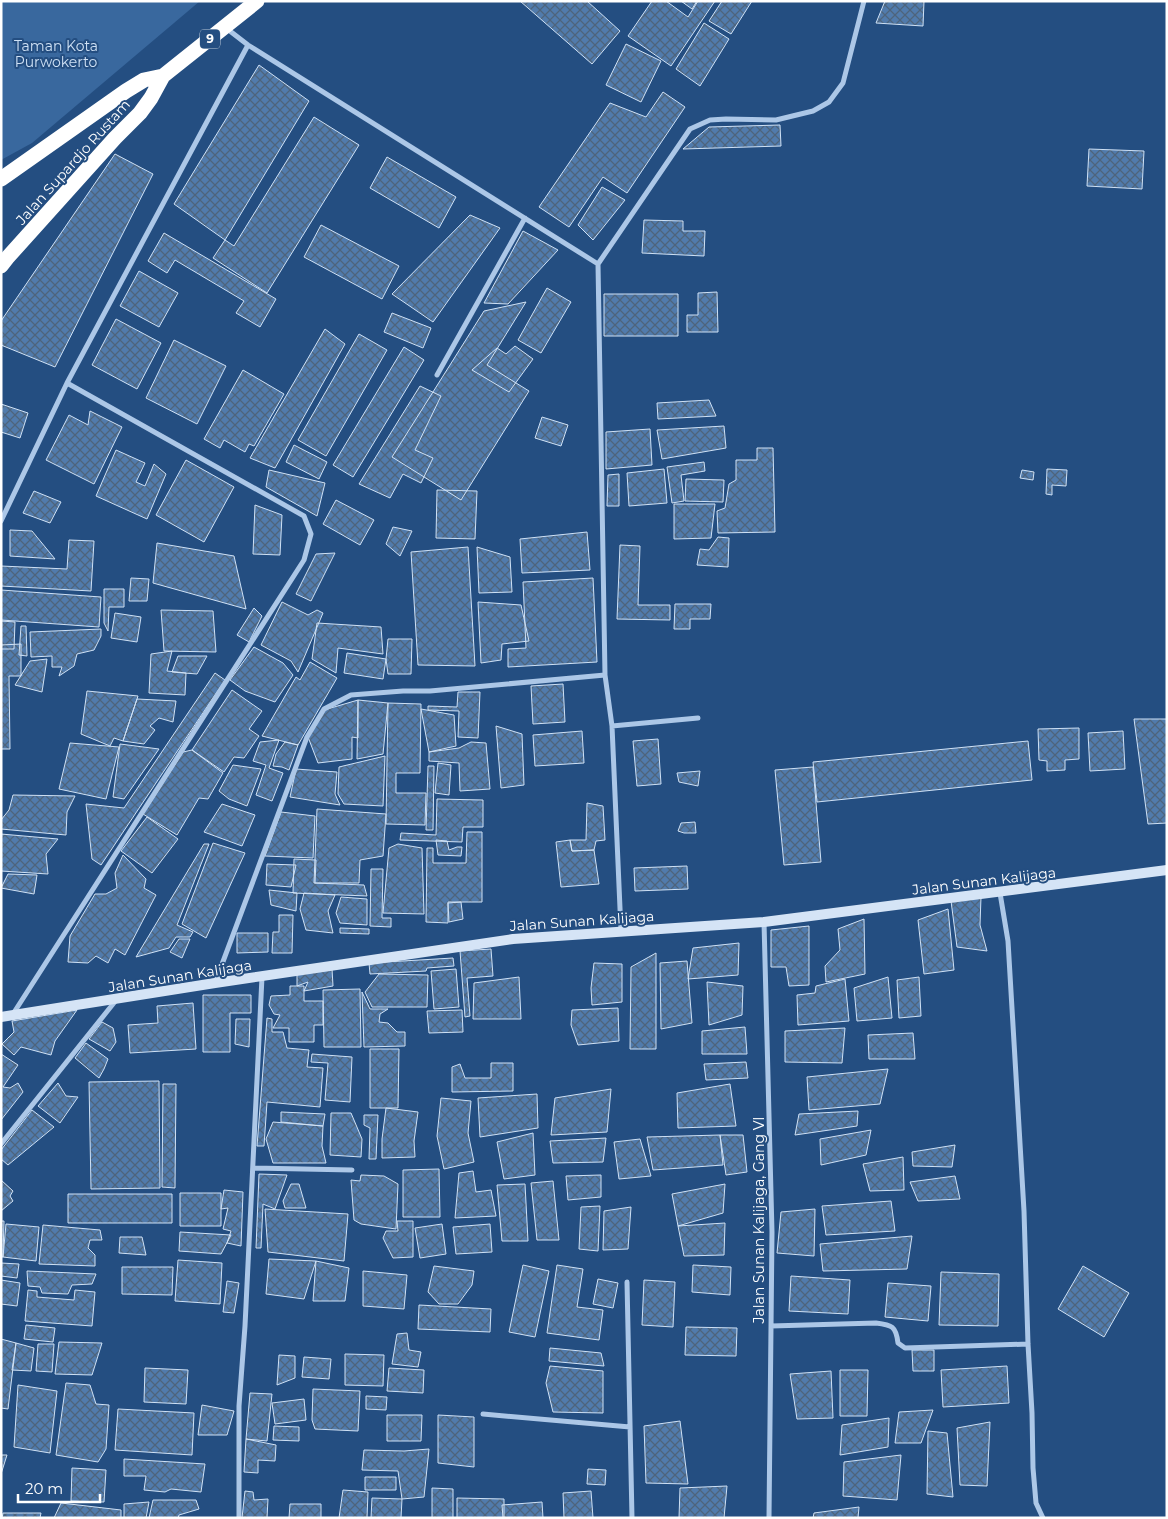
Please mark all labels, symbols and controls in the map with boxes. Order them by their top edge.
road number: 9 [200,30,220,48]
park label: Taman Kota Purwokerto [14,37,98,71]
street label: Jalan Supardjo Rustam [11,96,134,229]
street label: Jalan Sunan Kalijaga [910,863,1057,899]
street label: Jalan Sunan Kalijaga [508,907,655,935]
street label: Jalan Sunan Kalijaga [106,956,253,996]
street label: Jalan Sunan Kalijaga, Gang VI [750,1116,768,1325]
scale bar [18,1472,100,1504]
text: 20 m [25,1479,63,1498]

